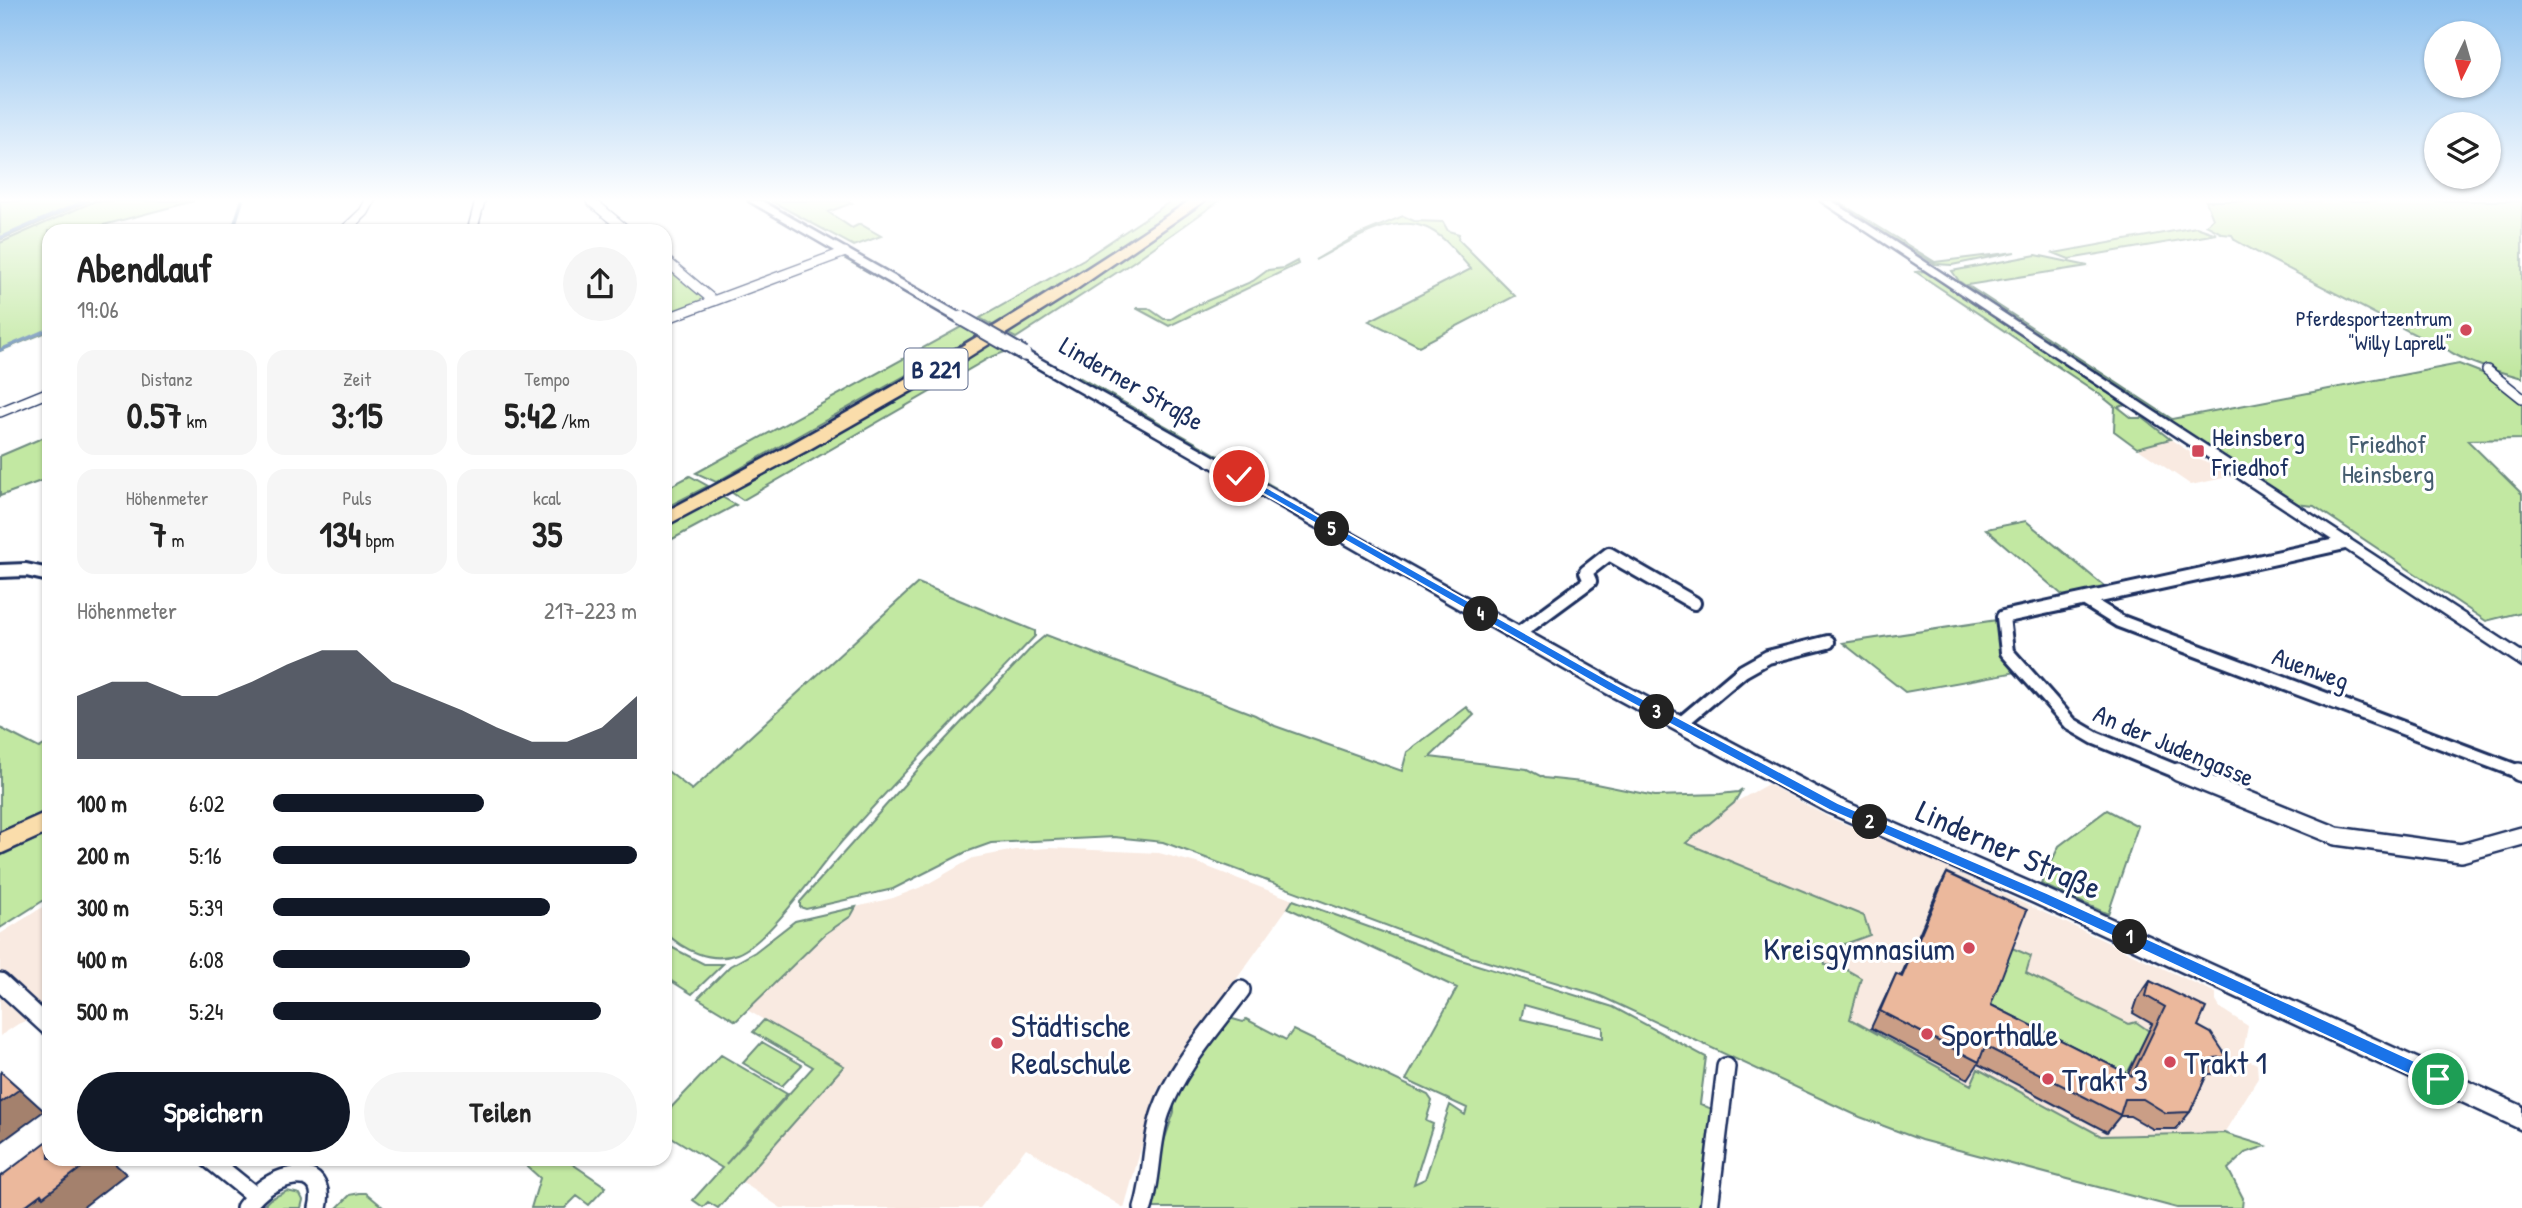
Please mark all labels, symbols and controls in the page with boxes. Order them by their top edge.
north arrow [2424,21,2501,98]
map controls [2424,21,2501,189]
button: layers [2424,112,2501,189]
text: Abendlauf [77,242,212,294]
button: share [563,247,637,321]
text: 19:06 [77,294,119,325]
place label: Pferdesportzentrum "Willy Laprell" [2296,304,2452,357]
marker: Pferdesportzentrum "Willy Laprell" [2458,322,2474,338]
street label: Linderner Straße [1054,328,1210,438]
road number: B 221 [904,348,968,390]
text: Distanz [141,366,193,392]
text: Zeit [343,366,371,392]
text: Tempo [524,366,570,392]
text: 0.57 [127,392,182,439]
text: 3:15 [331,392,383,439]
text: 5:42 [504,392,557,439]
text: km [182,408,207,434]
text: /km [557,408,590,434]
place label: Heinsberg Friedhof [2211,419,2305,484]
park label: Friedhof Heinsberg [2342,426,2434,491]
marker: Heinsberg Friedhof [2190,443,2206,459]
pin [1209,446,1269,506]
icon: check [1220,457,1258,495]
text: Höhenmeter [126,485,208,511]
text: Puls [342,485,372,511]
text: kcal [533,485,561,511]
text: 7 [150,511,167,558]
text: 134 [320,511,361,558]
text: 35 [532,511,562,558]
pin: 5 [1314,512,1350,546]
text: 5 [1327,515,1336,541]
text: m [167,527,184,553]
text: bpm [361,527,394,553]
text: Höhenmeter [77,595,177,626]
text: 217–223 m [544,595,637,626]
pin: 4 [1464,596,1498,632]
text: 4 [1477,600,1484,626]
street label: Auenweg [2268,638,2354,698]
pin: 3 [1640,694,1674,730]
street label: An der Judengasse [2088,695,2260,795]
text: 3 [1652,698,1661,724]
text: 100 m [77,788,127,819]
text: 6:02 [189,788,225,819]
street label: Linderner Straße [1910,789,2109,909]
pin: 2 [1853,804,1888,840]
text: 2 [1865,808,1874,834]
text: 200 m [77,840,129,871]
text: 5:16 [189,840,222,871]
text: 300 m [77,892,129,923]
text: 5:39 [189,892,223,923]
pin: 1 [2112,920,2148,954]
text: 1 [2126,923,2133,949]
place label: Kreisgymnasium [1763,927,1955,970]
marker: Kreisgymnasium [1961,940,1977,956]
text: 400 m [77,944,127,975]
text: 6:08 [189,944,224,975]
text: 500 m [77,996,128,1027]
text: 5:24 [189,996,223,1027]
place label: Städtische Realschule [1011,1004,1132,1084]
place label: Sporthalle [1941,1013,2058,1056]
marker: Sporthalle [1919,1026,1935,1042]
marker: Städtische Realschule [989,1035,1005,1051]
place label: Trakt 1 [2184,1041,2267,1084]
pin [2408,1049,2468,1109]
marker: Trakt 1 [2162,1054,2178,1070]
place label: Trakt 3 [2062,1058,2148,1101]
icon: arrive [2419,1060,2457,1098]
marker: Trakt 3 [2040,1071,2056,1087]
button: Speichern [77,1072,350,1152]
button: Teilen [364,1072,637,1152]

